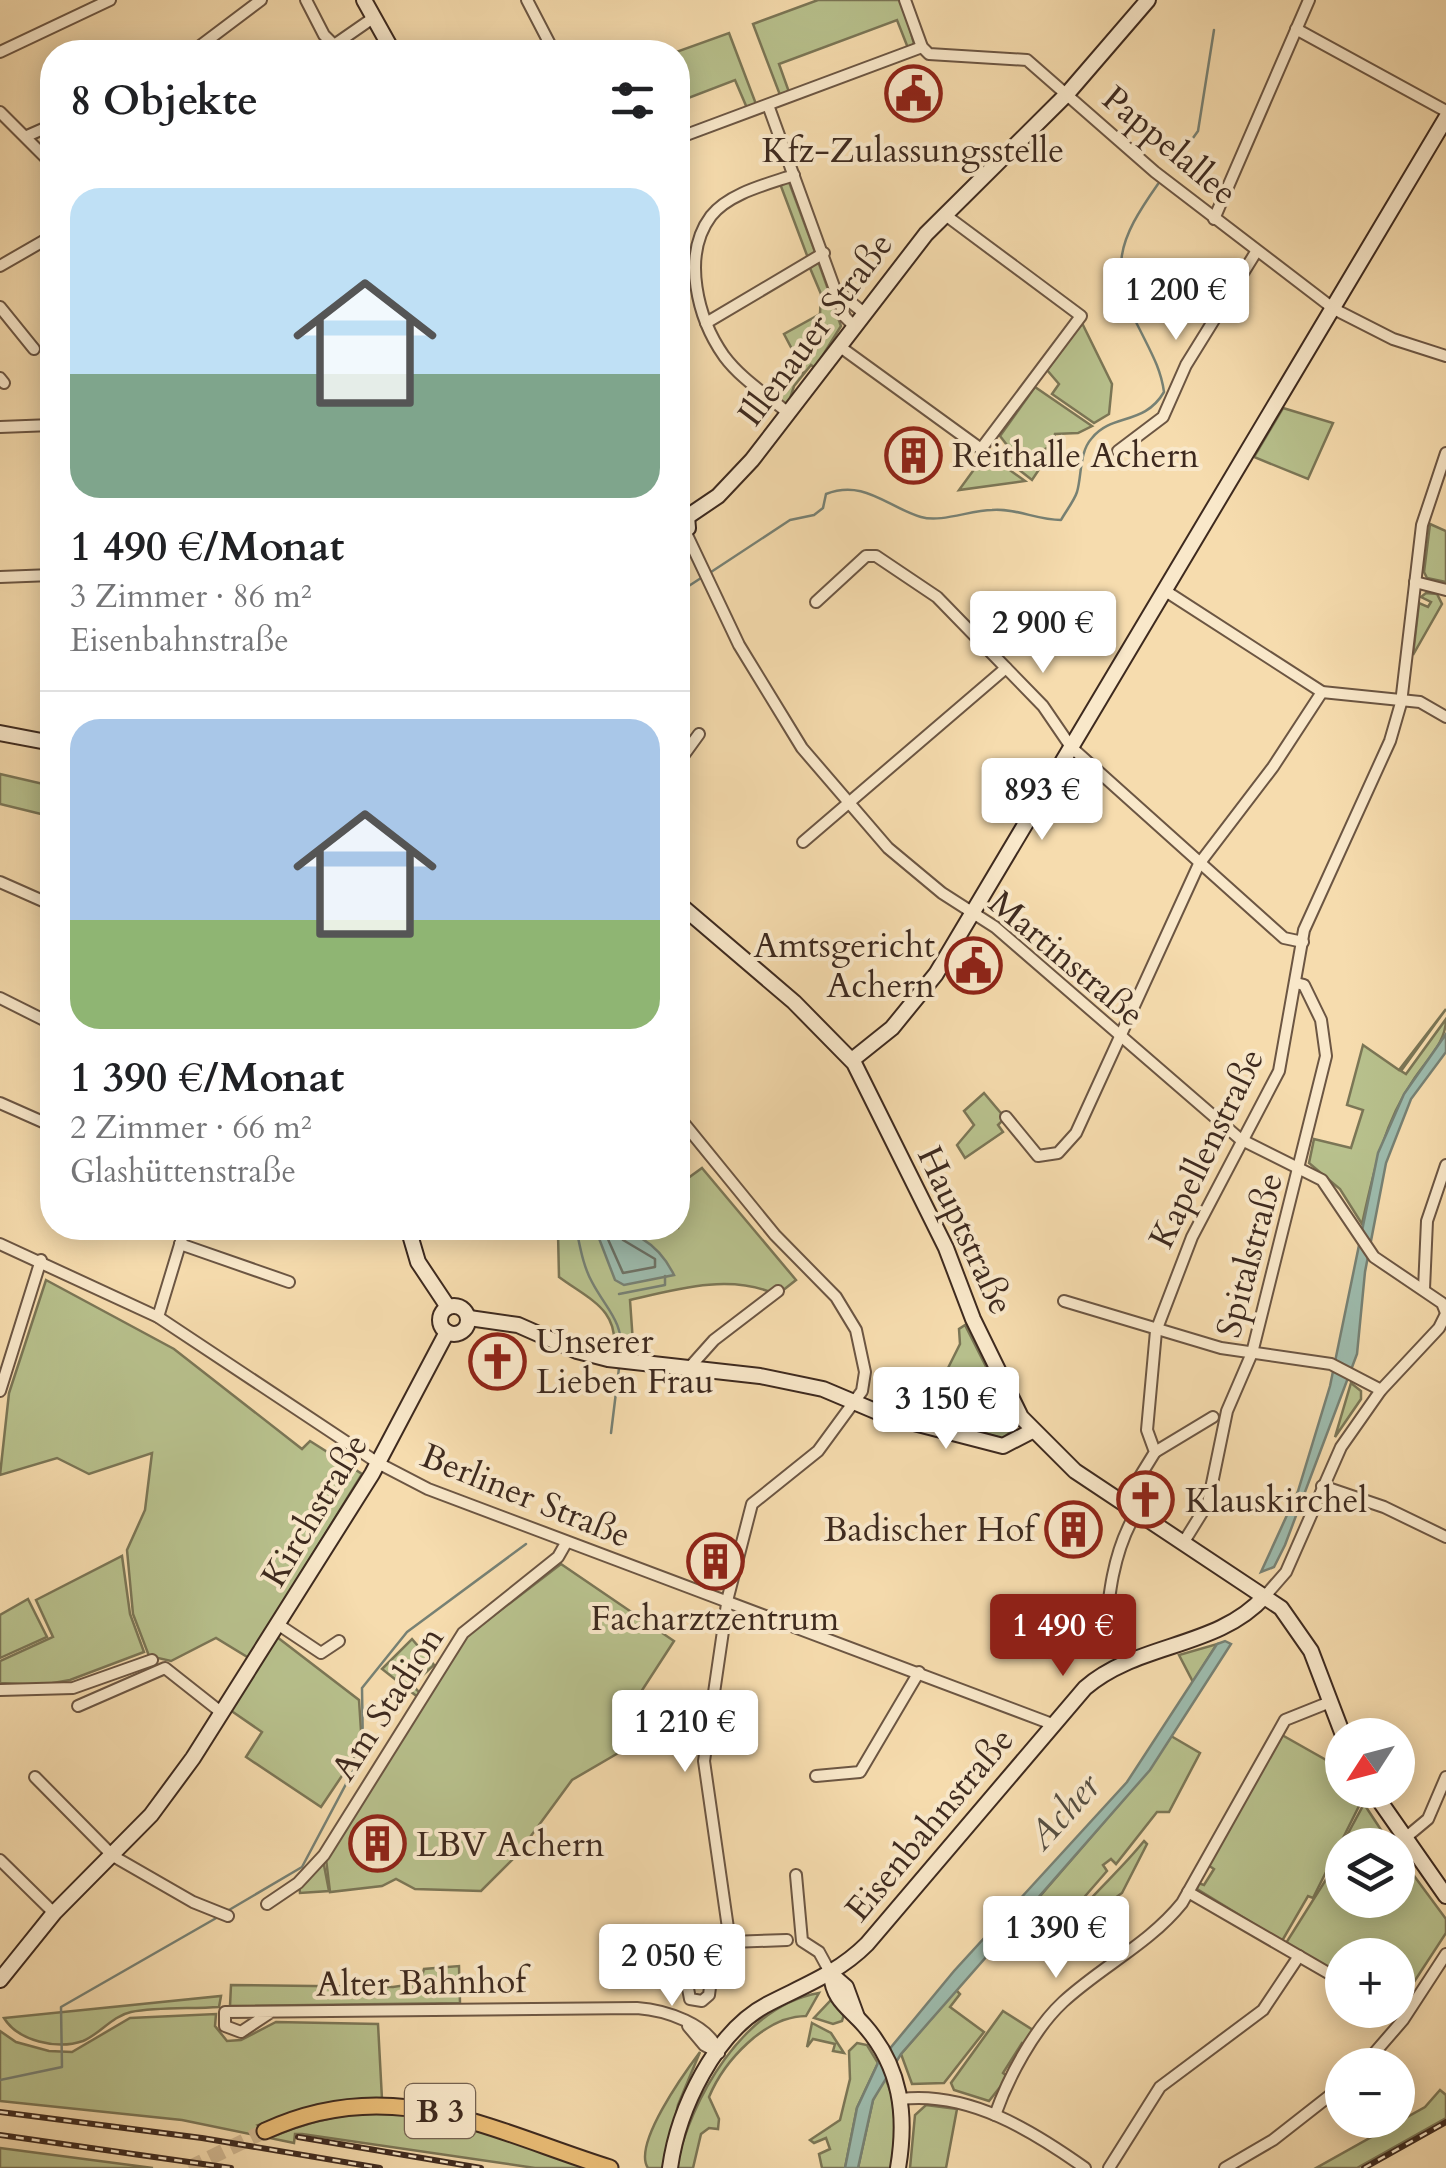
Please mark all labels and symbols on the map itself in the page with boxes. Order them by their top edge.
public building icon: Kfz-Zulassungsstelle [883,64,943,124]
street label: Pappelallee [1092,75,1247,216]
place label: Kfz-Zulassungsstelle [762,127,1064,175]
street label: Illenauer Straße [727,223,905,436]
pin: 1 200 € [1084,258,1268,343]
building icon: Reithalle Achern [883,425,943,485]
place label: Reithalle Achern [952,432,1199,480]
pin: 2 900 € [951,591,1135,676]
pin: 893 € [972,758,1112,843]
street label: Martinstraße [979,880,1154,1038]
place label: Amtsgericht Achern [753,922,935,1010]
public building icon: Amtsgericht Achern [944,935,1004,995]
street label: Kapellenstraße [1138,1041,1276,1256]
street label: Hauptstraße [905,1138,1025,1322]
street label: Spitalstraße [1205,1168,1295,1343]
place label: Unserer Lieben Frau [536,1318,714,1406]
church icon: Unserer Lieben Frau [467,1331,527,1391]
pin: 3 150 € [854,1367,1038,1452]
street label: Kirchstraße [250,1425,380,1596]
street label: Berliner Straße [414,1432,638,1560]
church icon: Klauskirchel [1116,1470,1176,1530]
place label: Klauskirchel [1185,1477,1367,1525]
building icon: Badischer Hof [1044,1499,1104,1559]
place label: Badischer Hof [824,1506,1040,1554]
building icon: Facharztzentrum [685,1532,745,1592]
pin: 1 490 € [971,1594,1155,1679]
place label: Facharztzentrum [591,1595,840,1643]
street label: Am Stadion [320,1617,456,1790]
pin: 1 210 € [593,1690,777,1775]
street label: Eisenbahnstraße [834,1718,1025,1932]
north arrow [1325,1718,1415,1808]
water label: Acher [1015,1761,1113,1862]
building icon: LBV Achern [347,1814,407,1874]
place label: LBV Achern [416,1821,605,1869]
pin: 1 390 € [964,1896,1148,1981]
pin: 2 050 € [580,1924,764,2009]
street label: Alter Bahnhof [316,1957,532,2009]
road number: B 3 [405,2084,475,2138]

